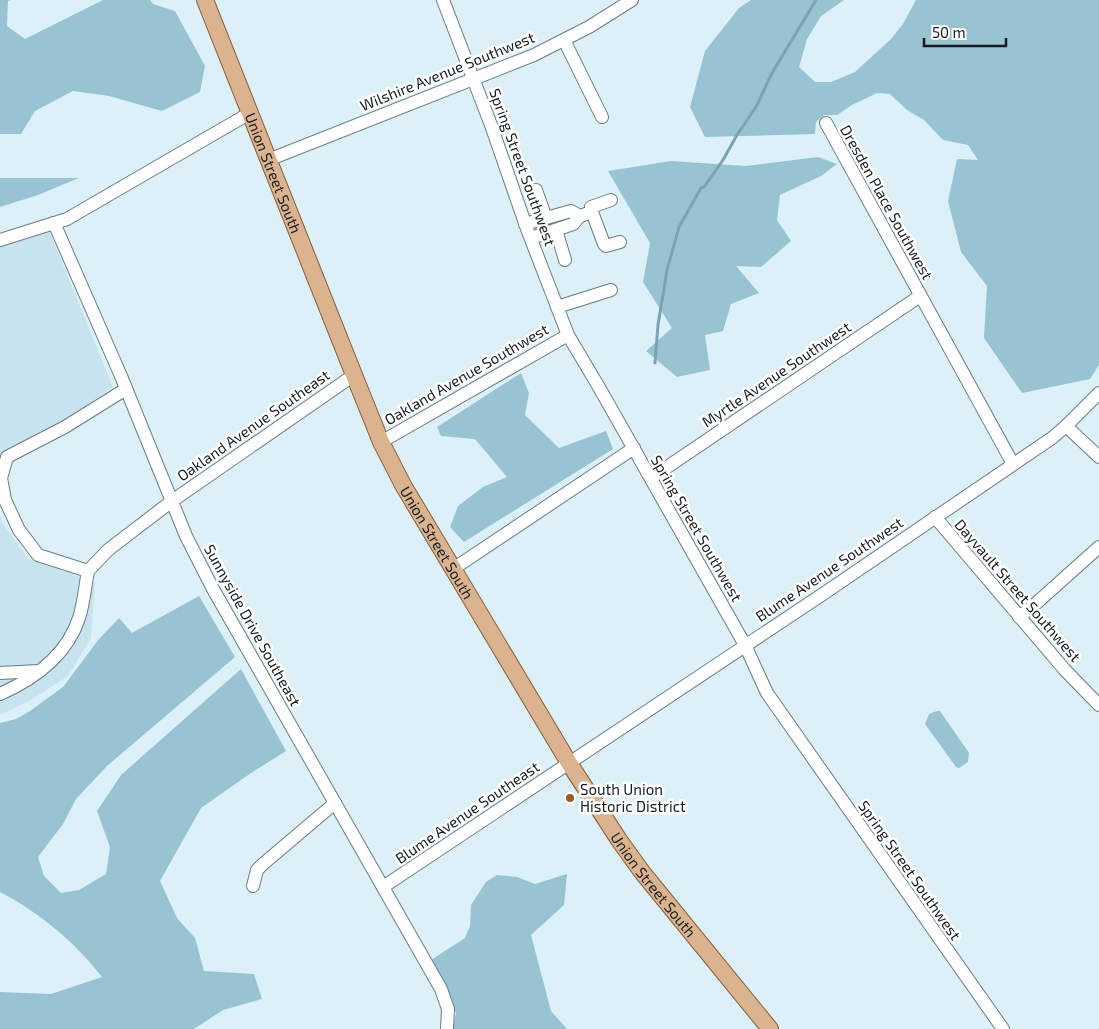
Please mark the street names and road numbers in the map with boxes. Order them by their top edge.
street label: Wilshire Avenue Southwest [357,28,537,114]
street label: Spring Street Southwest [486,86,560,248]
street label: Union Street South [242,110,306,236]
street label: Dresden Place Southwest [837,122,937,283]
street label: Myrtle Avenue Southwest [698,317,854,431]
street label: Oakland Avenue Southwest [381,320,551,428]
street label: Oakland Avenue Southeast [173,365,333,485]
street label: Spring Street Southwest [648,452,746,605]
street label: Union Street South [397,483,478,602]
street label: Blume Avenue Southwest [752,513,906,625]
street label: Dayvault Street Southwest [951,515,1085,665]
street label: Sunnyside Drive Southeast [201,541,305,709]
street label: Blume Avenue Southeast [392,757,543,867]
street label: Spring Street Southwest [855,797,965,943]
street label: Union Street South [607,829,700,940]

